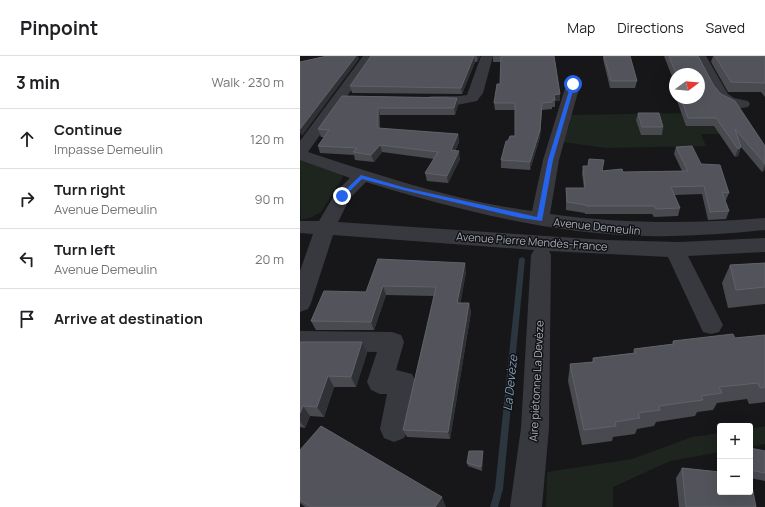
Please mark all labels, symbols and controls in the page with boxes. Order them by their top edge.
text: Pinpoint [20,15,98,41]
text: Map [567,18,595,37]
text: Directions [617,18,684,37]
text: Saved [706,18,745,37]
north arrow [669,68,705,104]
text: 3 min [16,71,60,94]
text: Walk · 230 m [211,73,284,91]
route start [564,75,582,93]
text: Continue [54,119,122,140]
icon: ahead [16,128,38,150]
text: 120 m [250,130,284,148]
text: Impasse Demeulin [54,140,163,158]
text: Turn right [54,179,125,200]
route end [333,187,351,205]
icon: right [16,188,38,210]
text: 90 m [254,190,284,208]
text: Avenue Demeulin [54,200,157,218]
street label: Avenue Demeulin [553,214,641,238]
street label: Avenue Pierre Mendès-France [456,228,609,254]
text: Turn left [54,239,116,260]
icon: left [16,248,38,270]
text: 20 m [255,250,284,268]
text: Avenue Demeulin [54,260,157,278]
icon: arrive [16,308,38,330]
text: Arrive at destination [54,308,203,329]
street label: Aire piétonne La Devèze [525,320,547,442]
water label: La Devèze [499,353,521,412]
map controls [717,423,753,495]
button: + [717,423,753,459]
button: − [717,459,753,495]

